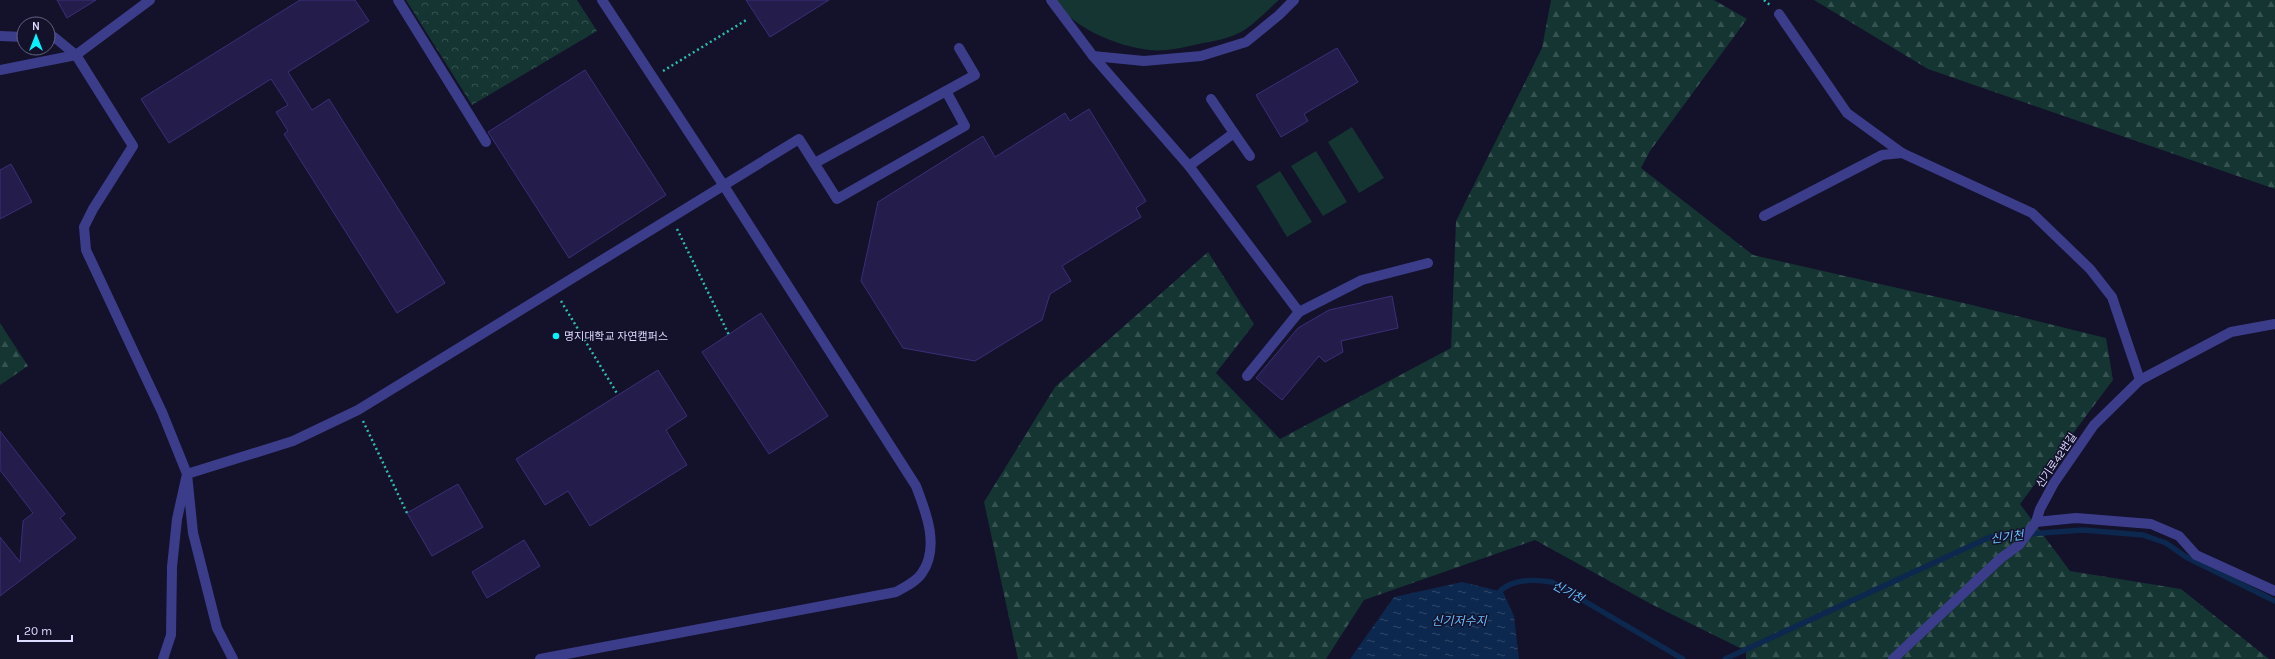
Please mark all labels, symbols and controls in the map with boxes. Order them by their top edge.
north arrow [16,16,56,56]
text: N [32,20,40,33]
place label: 명지대학교 자연캠퍼스 [564,330,668,343]
marker: 명지대학교 자연캠퍼스 [551,331,561,341]
street label: 신기로42번길 [2033,430,2079,490]
water label: 신기천 [1990,528,2026,546]
water label: 신기천 [1550,578,1588,607]
water label: 신기저수지 [1431,614,1488,628]
scale bar [18,617,72,643]
text: 20 m [24,624,52,638]

